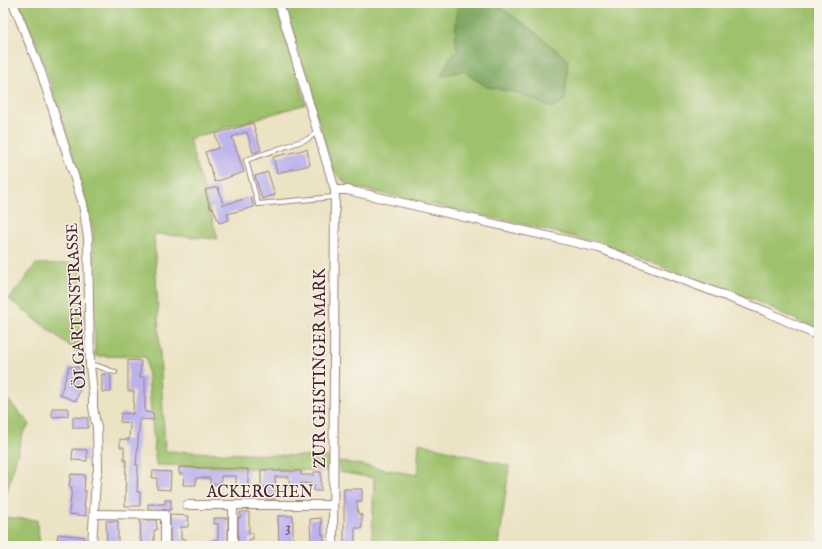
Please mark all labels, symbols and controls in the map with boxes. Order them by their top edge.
street label: ÖLGARTENSTRASSE [62,222,91,390]
street label: ZUR GEISTINGER MARK [311,267,331,468]
street label: ACKERCHEN [206,483,313,503]
house number: 3 [285,519,291,537]

